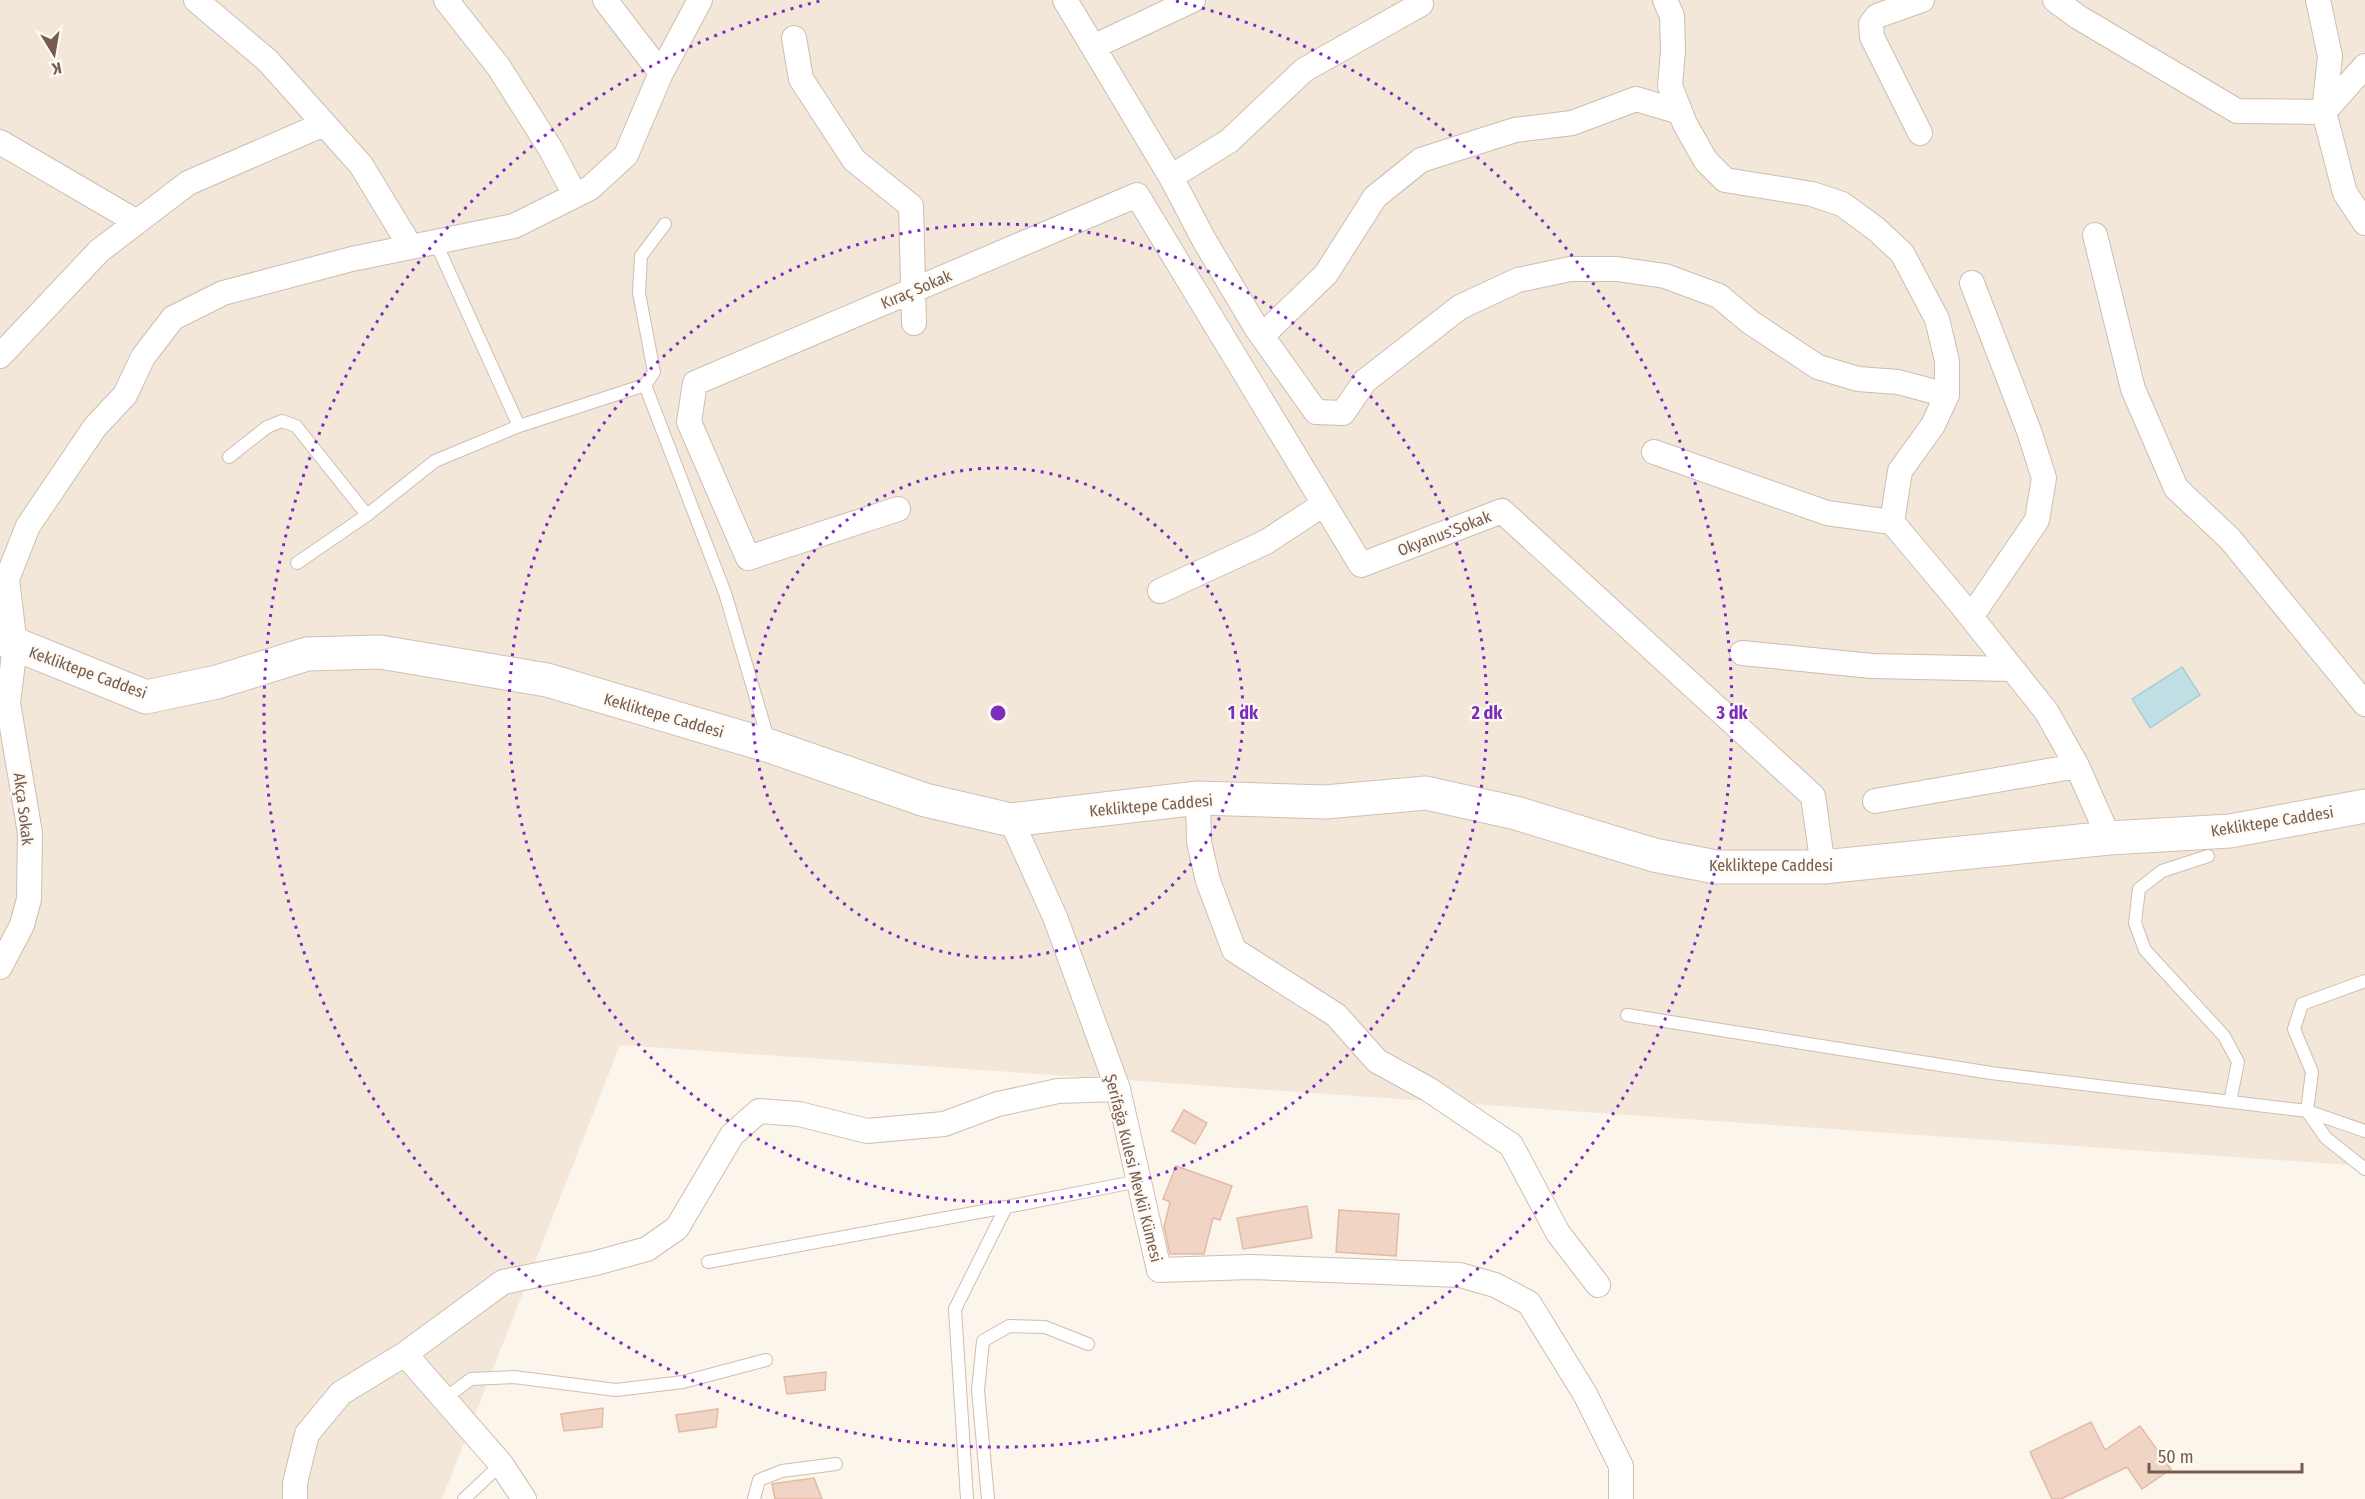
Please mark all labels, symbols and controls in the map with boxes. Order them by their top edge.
north arrow [24,24,84,84]
text: K [50,58,63,79]
street label: Kıraç Sokak [878,266,955,313]
street label: Okyanus Sokak [1395,507,1494,560]
street label: Kekliktepe Caddesi [26,642,149,703]
street label: Kekliktepe Caddesi [602,689,726,742]
text: 1 dk [1228,702,1259,724]
text: 2 dk [1470,702,1503,724]
text: 3 dk [1715,702,1748,724]
centre of rings [988,703,1008,723]
street label: Akça Sokak [10,772,37,847]
street label: Kekliktepe Caddesi [1088,791,1214,820]
street label: Kekliktepe Caddesi [2209,802,2335,841]
street label: Kekliktepe Caddesi [1709,856,1833,875]
street label: Şerifağa Kulesi Mevkii Kümesi [1101,1072,1166,1264]
scale bar [2149,1436,2302,1474]
text: 50 m [2158,1446,2194,1468]

